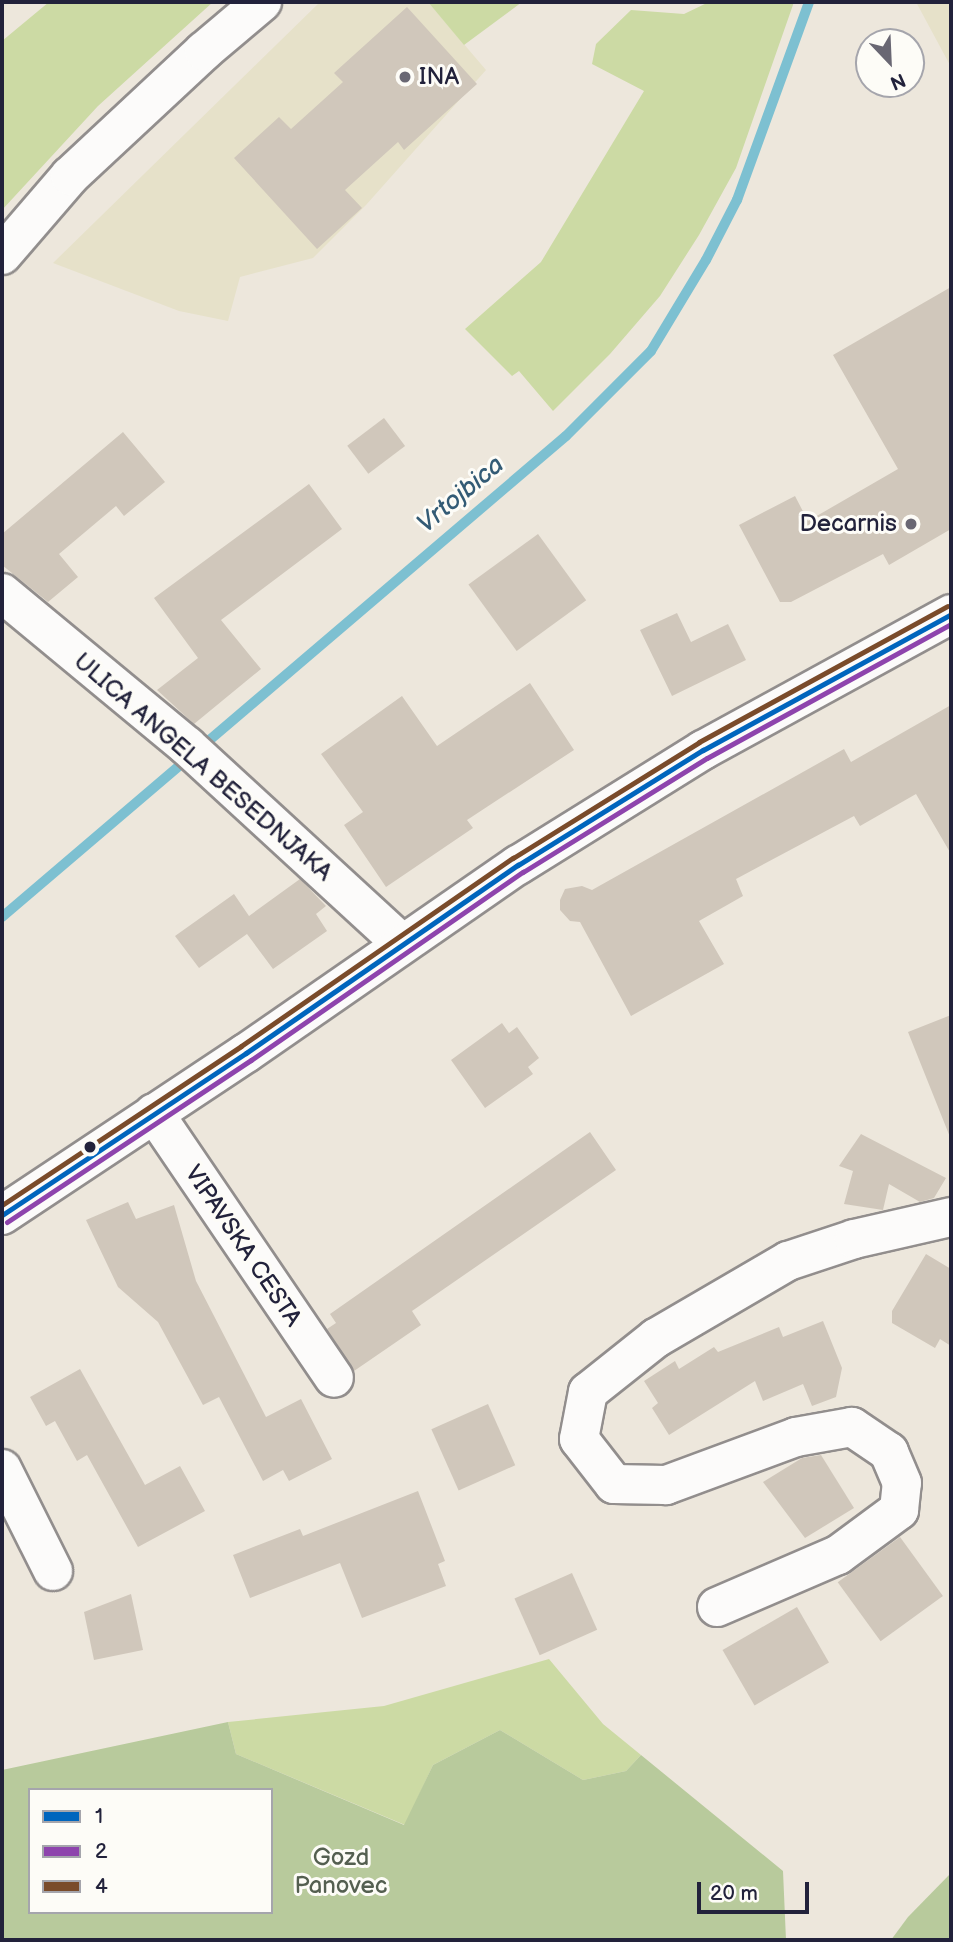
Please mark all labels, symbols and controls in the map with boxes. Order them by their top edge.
north arrow [855,28,925,98]
place label: INA [419,63,459,91]
text: N [887,68,909,94]
marker: INA [397,69,413,85]
water label: Vrtojbica [411,450,511,540]
place label: Decarnis [800,510,897,538]
marker: Decarnis [903,516,919,532]
street label: ULICA ANGELA BESEDNJAKA [68,647,338,887]
unlabelled marker [83,1140,97,1154]
street label: VIPAVSKA CESTA [179,1160,307,1332]
legend [28,1788,273,1914]
text: 1 [95,1804,103,1829]
text: 2 [95,1839,107,1864]
park label: Gozd Panovec [295,1844,387,1900]
scale bar [701,1868,813,1912]
text: 4 [95,1874,108,1899]
text: 20 m [710,1881,758,1906]

